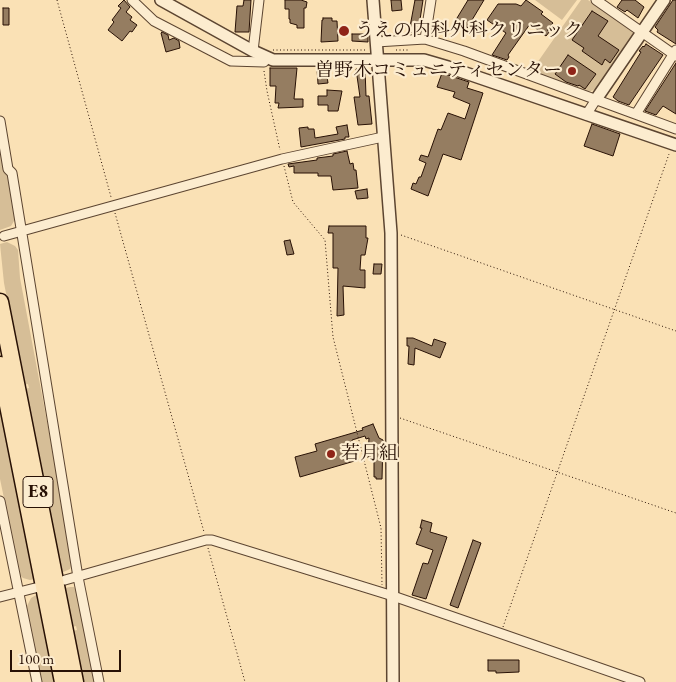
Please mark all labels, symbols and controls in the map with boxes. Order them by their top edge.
place label: うえの内科外科クリニック [355,20,583,42]
marker: うえの内科外科クリニック [337,24,351,38]
place label: 曽野木コミュニティセンター [315,60,562,82]
marker: 曽野木コミュニティセンター [566,65,578,77]
place label: 若月組 [341,443,398,465]
marker: 若月組 [325,448,337,460]
road number: E8 [23,477,53,508]
scale bar [12,640,124,672]
text: 100 m [18,649,54,668]

